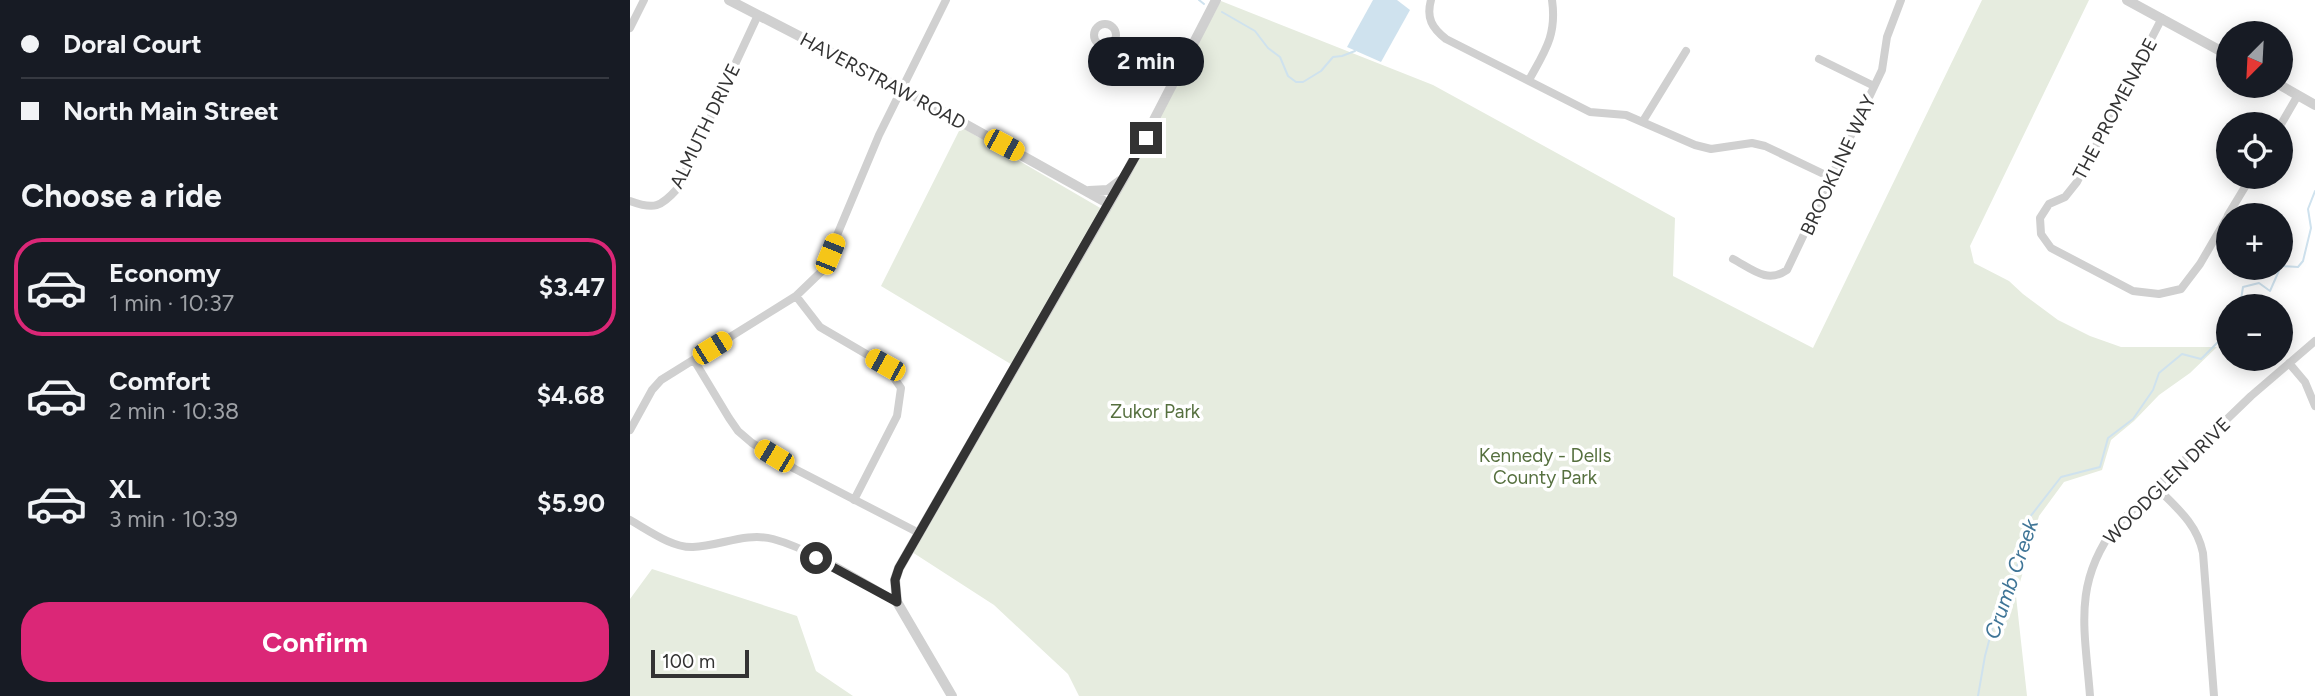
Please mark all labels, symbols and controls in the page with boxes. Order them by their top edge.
north arrow [2216,21,2292,98]
map controls [2216,21,2293,371]
text: Doral Court [63,28,202,60]
street label: HAVERSTRAW ROAD [796,28,970,134]
street label: THE PROMENADE [2068,34,2162,184]
callout: 2 min [1088,37,1204,86]
text: 2 min [1117,47,1175,75]
street label: ALMUTH DRIVE [665,60,745,192]
street label: BROOKLINE WAY [1795,91,1881,239]
text: North Main Street [63,95,279,127]
button: locate [2216,112,2293,189]
route end [1130,122,1162,154]
car [981,126,1028,164]
text: Choose a ride [21,177,222,215]
button: + [2216,203,2293,280]
car [813,231,848,277]
icon: car [25,256,88,319]
text: Economy [109,257,221,289]
text: $3.47 [539,271,605,303]
text: 1 min · 10:37 [109,289,234,317]
button: − [2216,294,2293,371]
car [689,328,736,368]
car [862,346,909,384]
icon: car [25,364,88,427]
text: Comfort [109,365,211,397]
text: $4.68 [537,379,605,411]
text: 2 min · 10:38 [109,397,239,425]
park label: Zukor Park [1110,400,1201,423]
street label: WOODGLEN DRIVE [2099,413,2235,549]
car [751,436,798,476]
park label: Kennedy - Dells County Park [1479,444,1611,489]
icon: car [25,472,88,535]
text: XL [109,473,141,505]
text: $5.90 [537,487,605,519]
text: 3 min · 10:39 [109,505,238,533]
water label: Crumb Creek [1979,515,2043,642]
route start [800,542,832,574]
button: Confirm [21,602,609,682]
scale bar [651,647,749,679]
text: 100 m [662,650,715,673]

